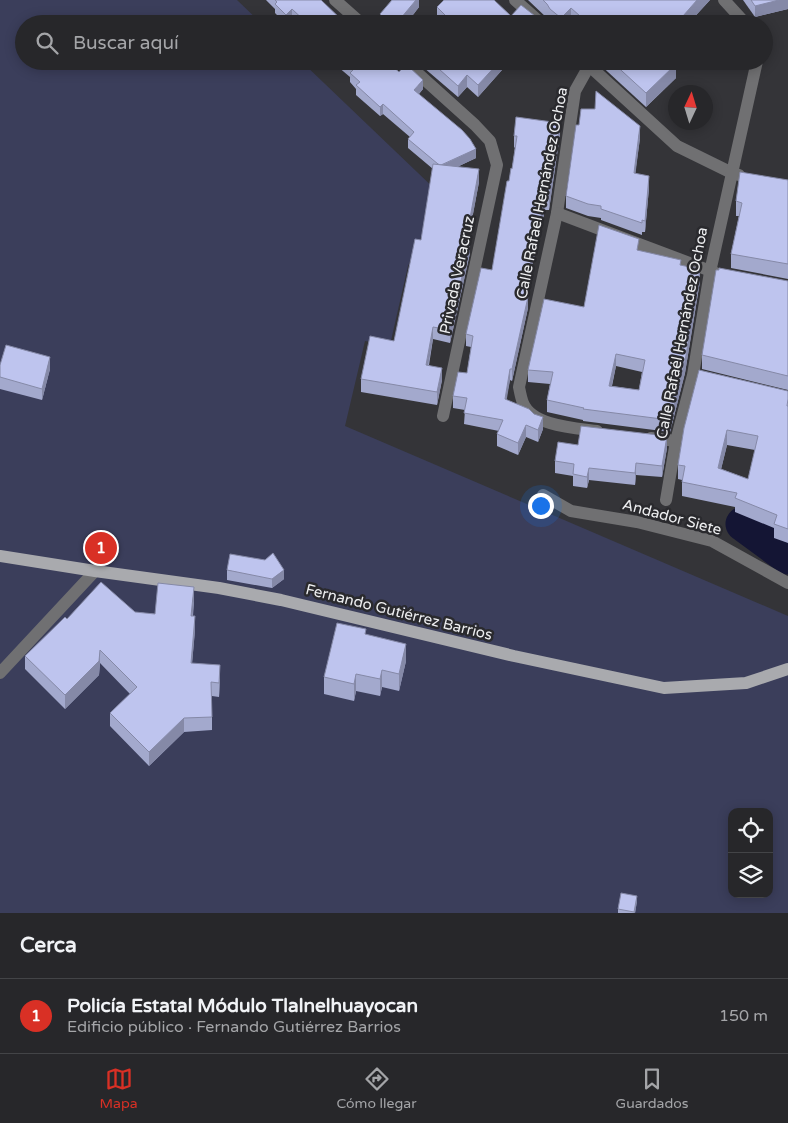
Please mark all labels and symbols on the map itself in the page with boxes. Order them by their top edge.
street label: Calle Rafael Hernández Ochoa [513,85,571,301]
north arrow [668,85,713,130]
street label: Privada Veracruz [436,214,478,336]
street label: Calle Rafaél Hernández Ochoa [653,225,711,441]
your location [528,493,554,519]
street label: Andador Siete [620,495,724,539]
pin: 1 [85,529,117,567]
street label: Fernando Gutiérrez Barrios [304,580,494,644]

